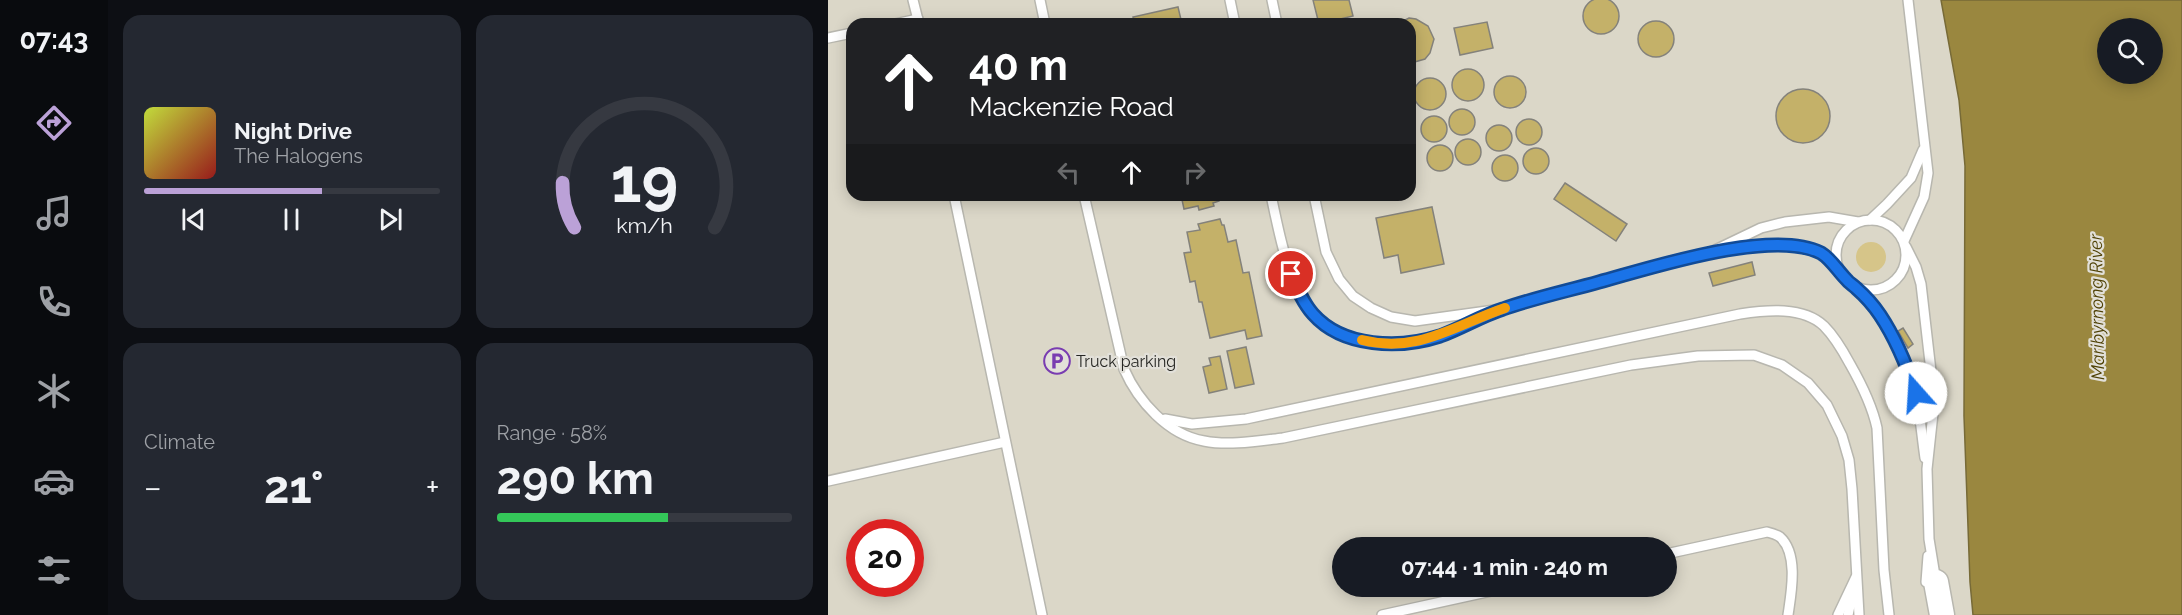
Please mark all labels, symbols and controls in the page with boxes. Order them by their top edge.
map controls [2097,18,2163,84]
button: search [2097,18,2163,84]
text: 07:43 [20,24,88,55]
text: 40 m [969,41,1068,90]
icon: ahead [870,42,948,120]
text: Mackenzie Road [969,91,1174,122]
icon: directions [33,102,75,144]
text: Night Drive [234,118,352,144]
text: The Halogens [234,144,363,168]
text: 19 [610,144,678,218]
icon: left [1052,156,1085,189]
icon: ahead [1115,156,1148,189]
icon: right [1178,156,1211,189]
icon: music [33,192,75,234]
icon: previous [177,203,210,236]
icon: pause [275,203,308,236]
icon: next [374,203,407,236]
text: km/h [616,214,673,239]
water label: Maribyrnong River [2085,233,2108,380]
pin [1265,248,1316,299]
icon: arrive [1274,257,1307,290]
icon: phone [33,281,75,323]
parking icon: Truck parking [1042,346,1072,376]
place label: Truck parking [1076,352,1176,371]
position arrow [1884,361,1948,425]
icon: climate [33,370,75,412]
text: Range · 58% [497,421,607,445]
text: Climate [144,430,215,454]
text: 290 km [497,452,654,505]
icon: car [33,460,75,502]
text: 21° [264,461,324,514]
text: − [144,468,162,507]
text: + [426,468,440,507]
speed limit sign: 20 [846,519,924,597]
icon: filters [33,549,75,591]
text: 07:44 · 1 min · 240 m [1401,554,1608,580]

